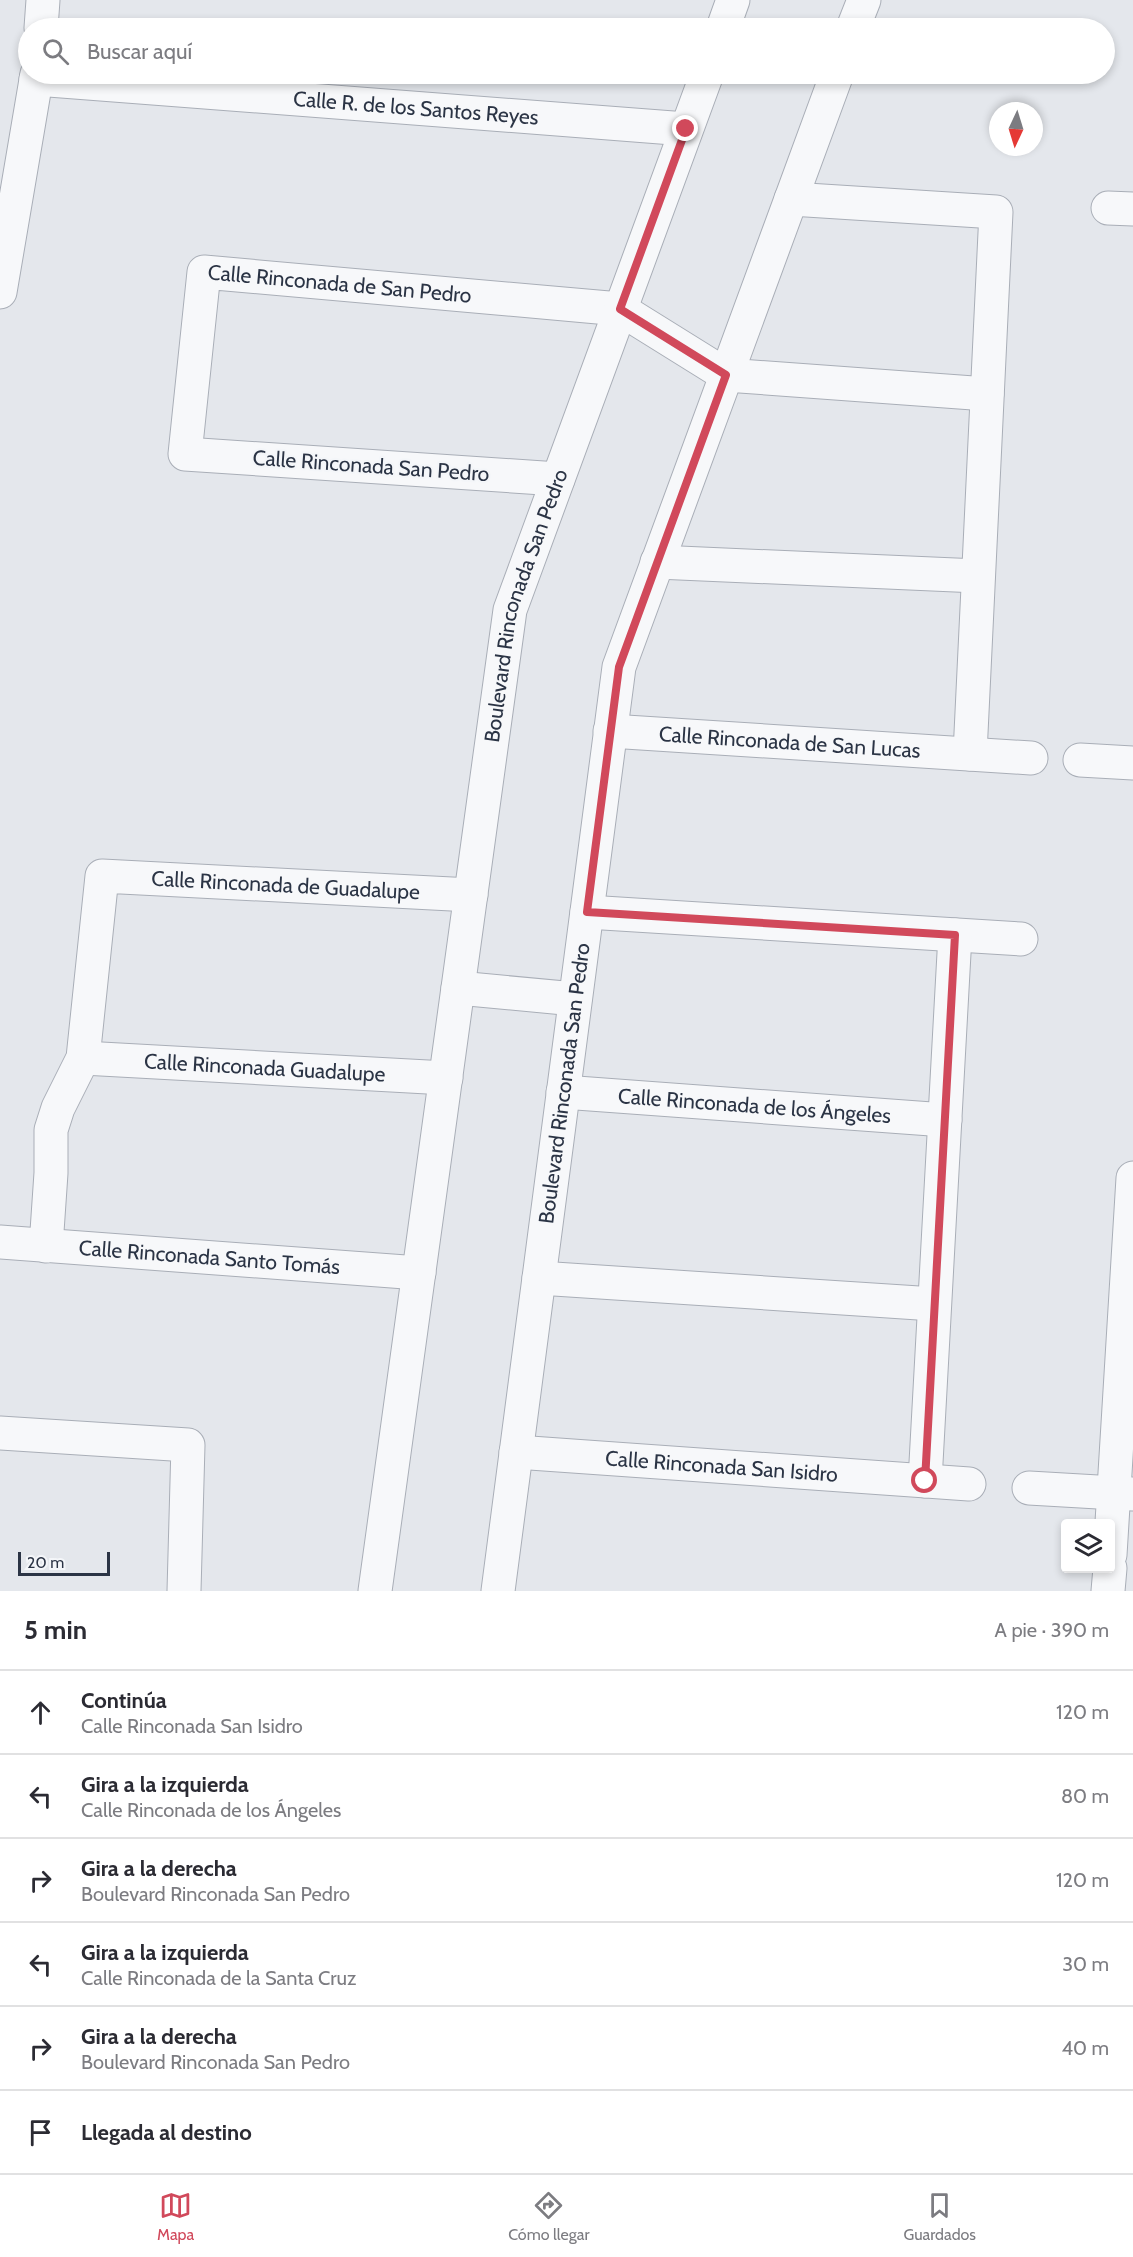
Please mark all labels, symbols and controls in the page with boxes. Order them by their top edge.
search box [18,18,1115,84]
icon: search [39,35,72,68]
text: Buscar aquí [87,38,192,65]
street label: Calle R. de los Santos Reyes [292,86,540,130]
north arrow [989,102,1043,156]
route end [672,115,698,141]
street label: Calle Rinconada de San Pedro [207,259,473,308]
street label: Calle Rinconada San Pedro [252,445,490,486]
street label: Boulevard Rinconada San Pedro [479,466,573,744]
street label: Calle Rinconada de San Lucas [658,721,922,763]
street label: Calle Rinconada de Guadalupe [151,866,421,904]
street label: Boulevard Rinconada San Pedro [533,941,595,1225]
street label: Calle Rinconada Guadalupe [143,1048,386,1087]
street label: Calle Rinconada de los Ángeles [617,1083,892,1128]
street label: Calle Rinconada Santo Tomás [78,1235,341,1279]
street label: Calle Rinconada San Isidro [604,1445,839,1487]
route start [911,1467,937,1493]
map controls [1061,1519,1115,1573]
button: layers [1061,1519,1115,1573]
scale bar [18,1549,110,1576]
text: 20 m [27,1553,64,1572]
text: 5 min [24,1614,87,1646]
text: A pie · 390 m [995,1618,1109,1642]
text: Continúa [81,1687,167,1714]
icon: ahead [24,1696,57,1729]
text: 120 m [1056,1700,1109,1724]
text: Calle Rinconada San Isidro [81,1714,303,1738]
text: Gira a la izquierda [81,1771,249,1798]
icon: left [24,1780,57,1813]
text: 80 m [1061,1784,1109,1808]
text: Calle Rinconada de los Ángeles [81,1798,341,1822]
text: Gira a la derecha [81,1855,237,1882]
icon: right [24,1864,57,1897]
text: 120 m [1056,1868,1109,1892]
text: Boulevard Rinconada San Pedro [81,1882,350,1906]
text: Gira a la izquierda [81,1939,249,1966]
icon: left [24,1948,57,1981]
text: 30 m [1062,1952,1109,1976]
text: Calle Rinconada de la Santa Cruz [81,1966,356,1990]
text: Gira a la derecha [81,2023,237,2050]
icon: right [24,2032,57,2065]
text: 40 m [1061,2036,1109,2060]
text: Boulevard Rinconada San Pedro [81,2050,350,2074]
icon: arrive [24,2116,57,2149]
text: Llegada al destino [81,2119,252,2146]
tab: Mapa [157,2189,194,2244]
tab: Cómo llegar [508,2189,589,2244]
tab: Guardados [904,2189,976,2244]

